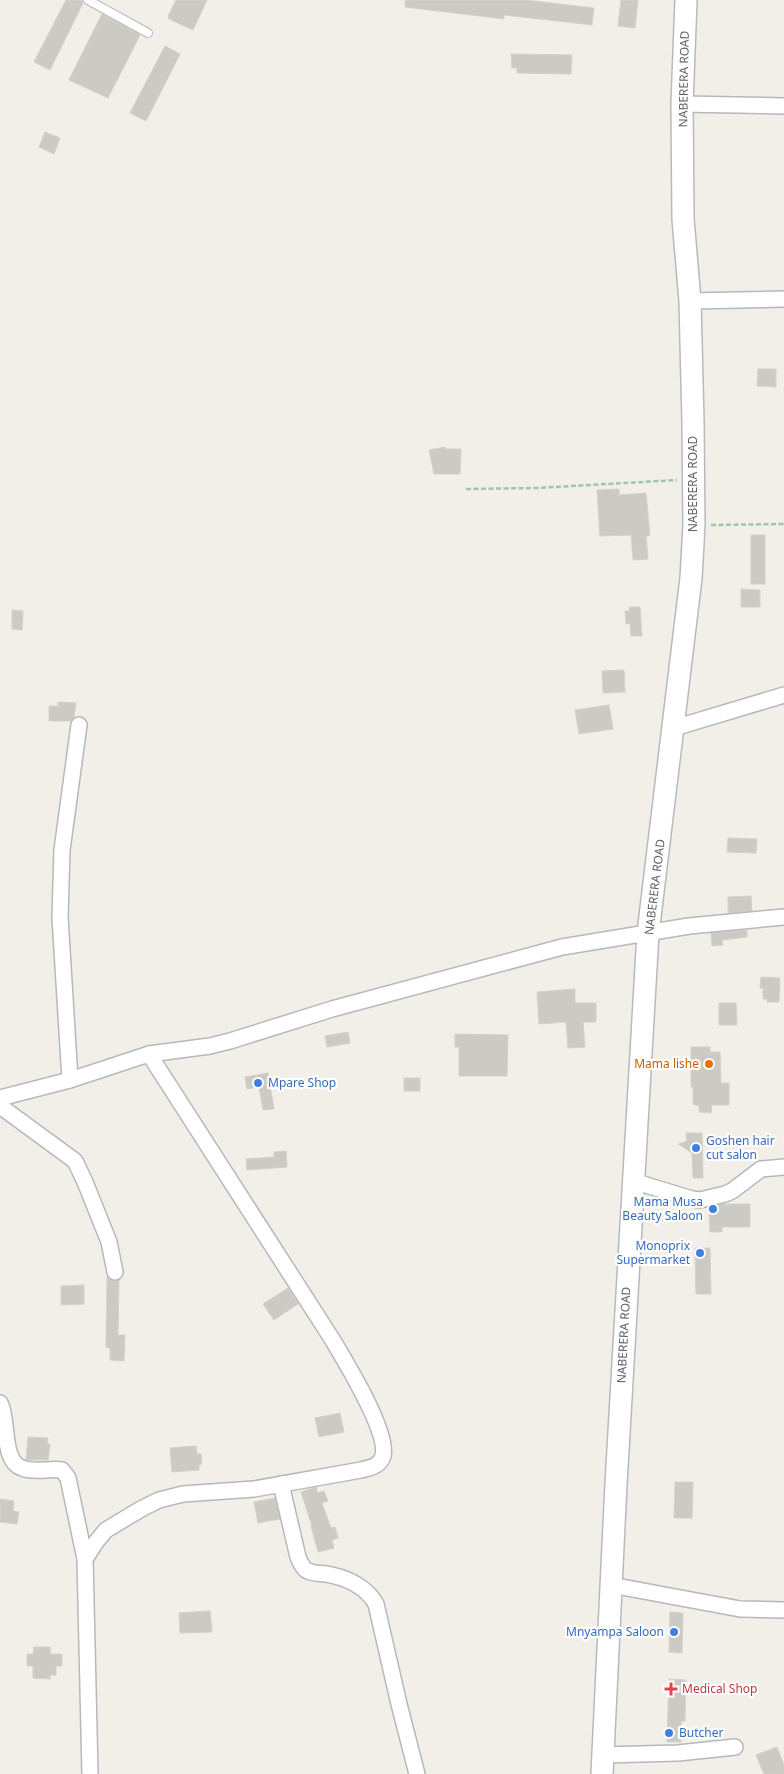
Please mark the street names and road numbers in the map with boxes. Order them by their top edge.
street label: NABERERA ROAD [674,30,693,127]
street label: NABERERA ROAD [684,435,701,532]
street label: NABERERA ROAD [640,838,669,936]
street label: NABERERA ROAD [612,1286,635,1384]

